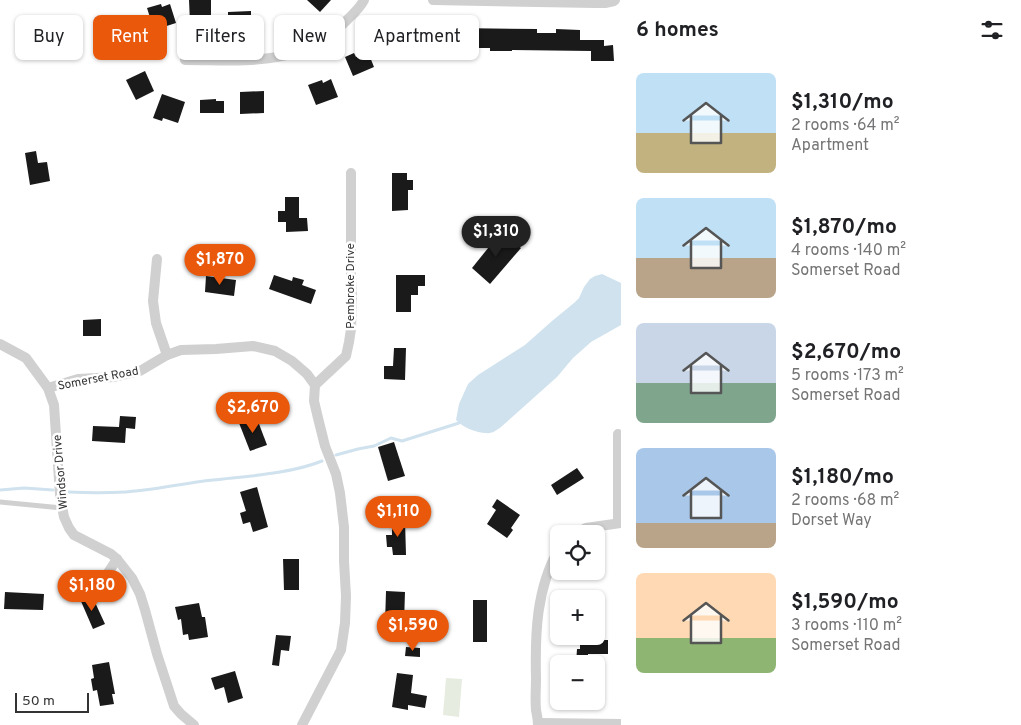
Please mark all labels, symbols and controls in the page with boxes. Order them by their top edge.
chip: Buy [15,15,83,60]
chip: Rent [93,15,167,60]
chip: Filters [177,15,264,60]
chip: New [274,15,345,60]
chip: Apartment [355,15,479,60]
icon: filters [978,16,1006,44]
text: 6 homes [636,17,719,44]
text: $1,310/mo [791,89,894,116]
icon: home [676,93,736,153]
text: 2 rooms · 64 m² [791,116,900,136]
text: Apartment [791,136,869,156]
text: $1,870/mo [791,214,897,241]
pin: $1,310 [455,216,537,258]
icon: home [676,218,736,278]
text: $1,310 [473,222,519,242]
text: 4 rooms · 140 m² [791,241,906,261]
street label: Pembroke Drive [343,243,359,329]
pin: $1,870 [179,244,261,286]
text: $1,870 [195,250,245,270]
text: Somerset Road [791,261,900,281]
text: $2,670/mo [791,339,901,366]
icon: home [676,343,736,403]
street label: Somerset Road [56,363,140,395]
text: 5 rooms · 173 m² [791,366,904,386]
text: Somerset Road [791,386,900,406]
pin: $2,670 [212,392,294,434]
text: $2,670 [227,398,279,418]
street label: Windsor Drive [50,434,72,510]
text: $1,180/mo [791,464,894,491]
icon: home [676,468,736,528]
text: 2 rooms · 68 m² [791,491,899,511]
pin: $1,110 [357,496,439,538]
text: $1,110 [376,502,420,522]
text: Dorset Way [791,511,872,531]
map controls [550,525,605,710]
button: locate [550,525,605,580]
pin: $1,180 [51,570,133,612]
text: $1,180 [69,576,115,596]
text: $1,590/mo [791,589,899,616]
button: + [550,590,605,645]
icon: home [676,593,736,653]
pin: $1,590 [372,610,454,652]
text: $1,590 [388,616,438,636]
text: 3 rooms · 110 m² [791,616,902,636]
text: Somerset Road [791,636,900,656]
button: − [550,655,605,710]
scale bar [15,690,89,713]
text: 50 m [22,693,55,710]

